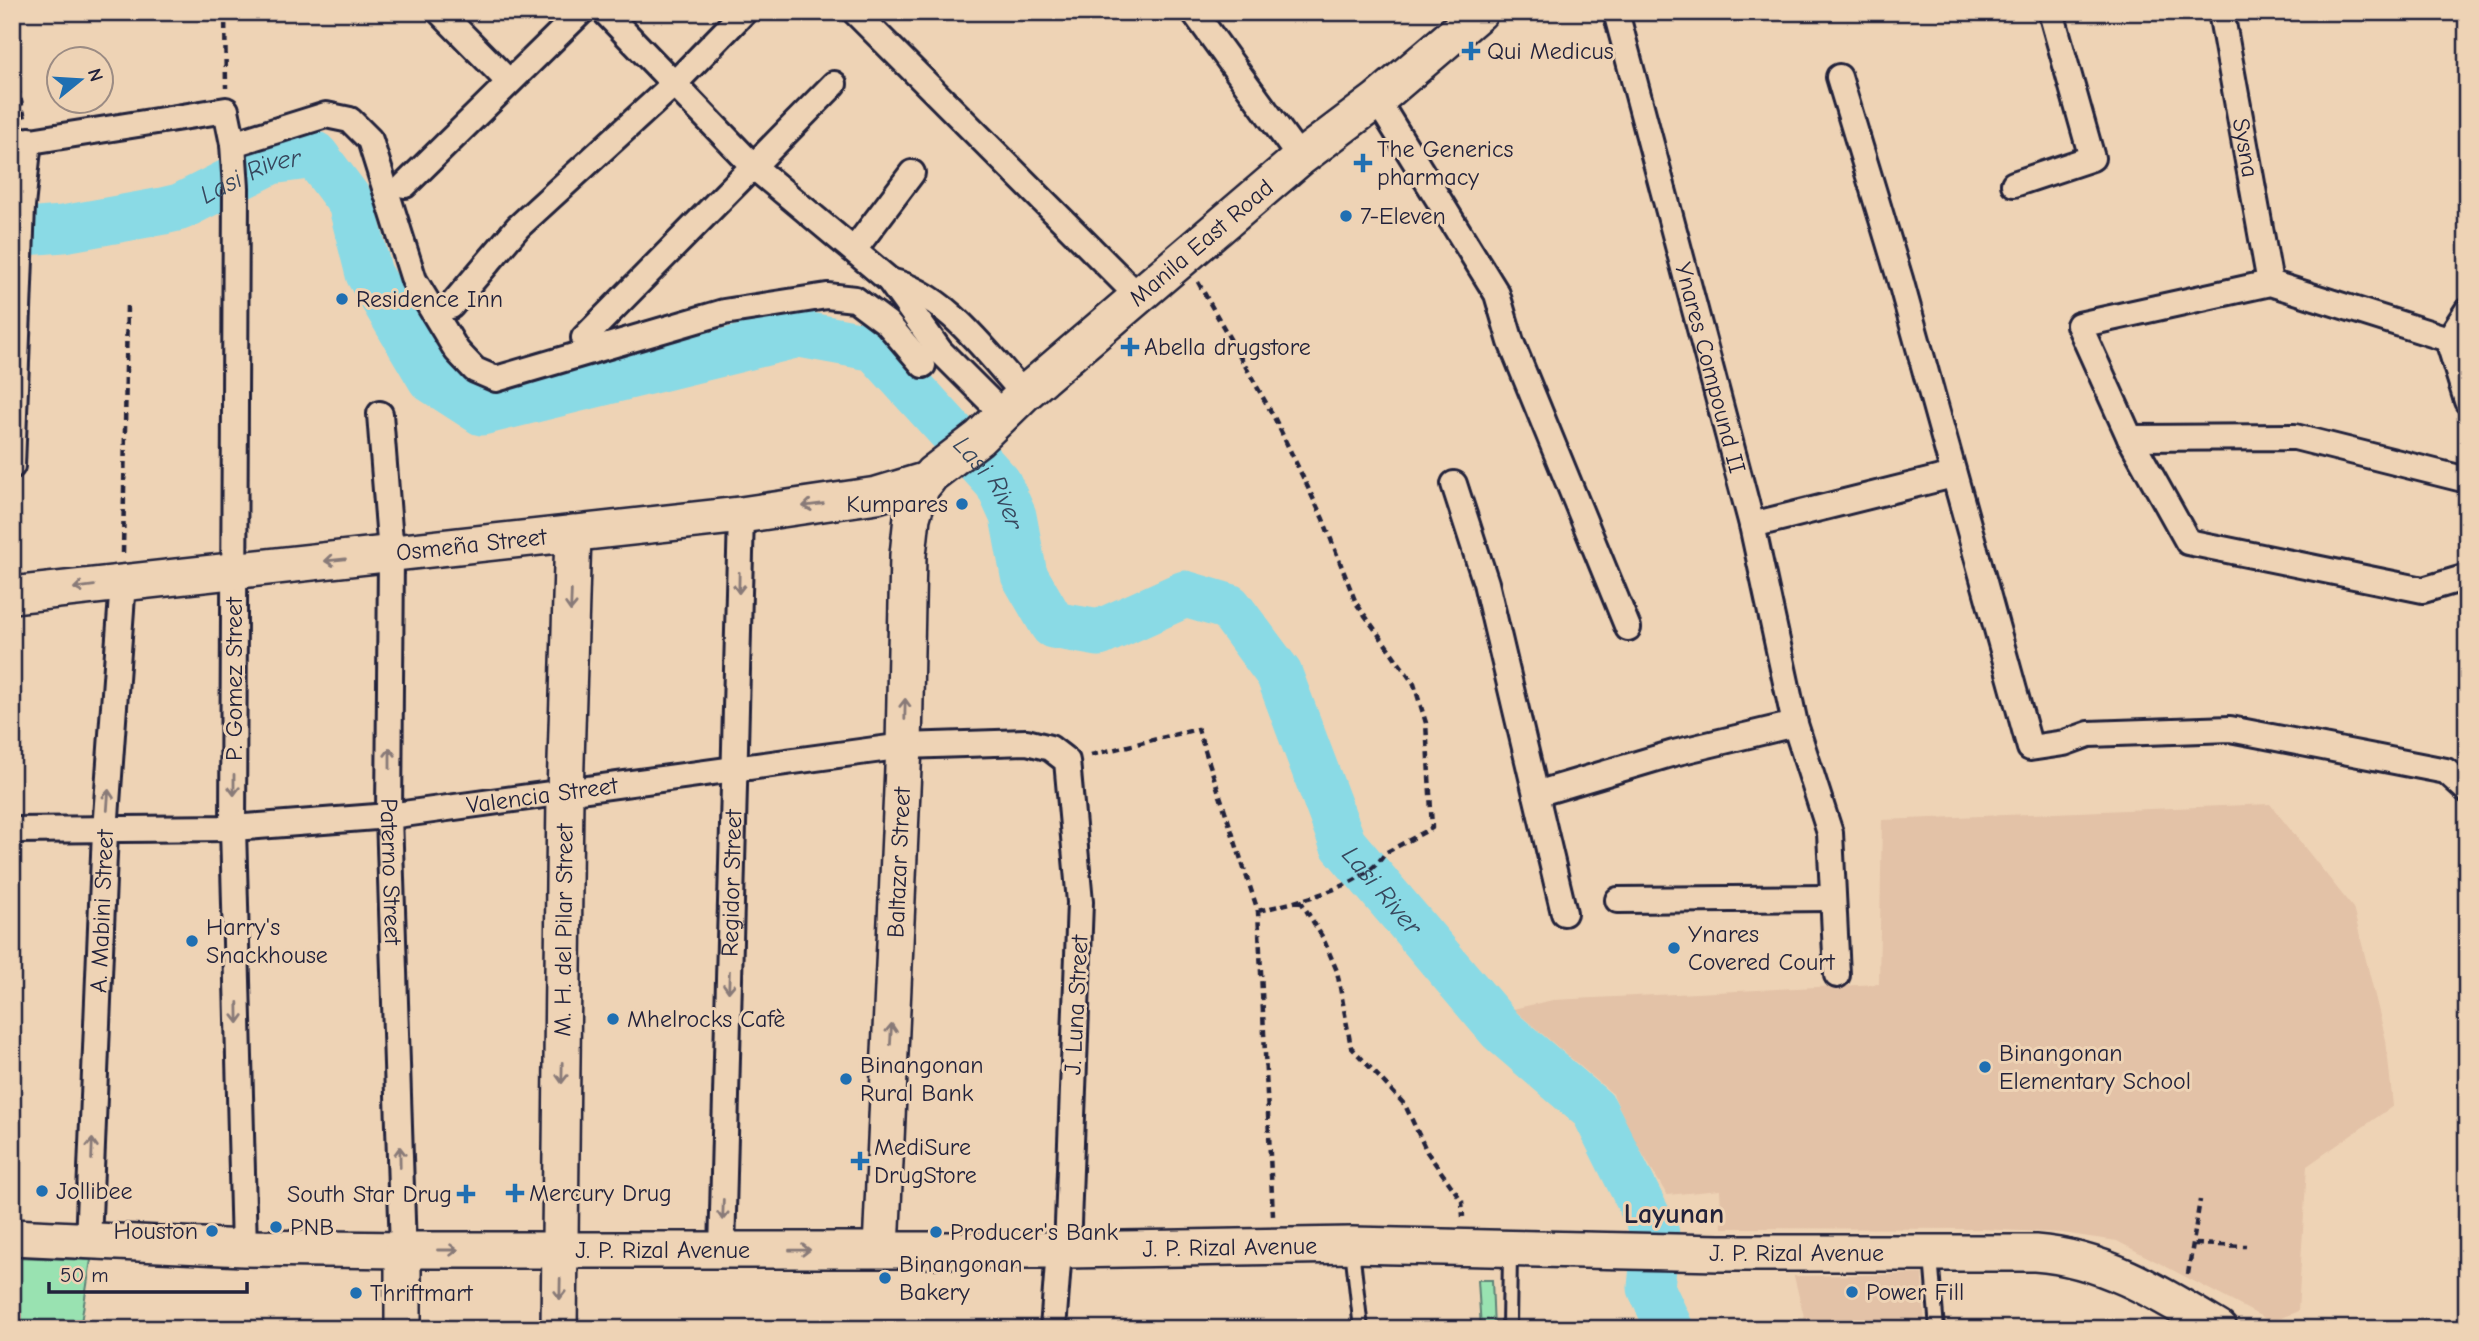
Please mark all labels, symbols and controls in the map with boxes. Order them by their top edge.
place label: Qui Medicus [1487,37,1614,65]
marker: Qui Medicus [1461,41,1481,61]
north arrow [46,46,116,116]
text: N [83,66,108,84]
street label: Sysna [2226,116,2265,180]
place label: The Generics pharmacy [1377,135,1513,191]
water label: Lasi River [195,143,304,210]
marker: The Generics pharmacy [1355,155,1371,171]
street label: Manila East Road [1123,173,1279,312]
place label: 7-Eleven [1360,202,1446,230]
marker: 7-Eleven [1338,208,1354,224]
street label: Ynares Compound II [1669,259,1752,476]
place label: Residence Inn [356,285,503,313]
marker: Residence Inn [334,291,350,307]
place label: Abella drugstore [1144,333,1311,361]
marker: Abella drugstore [1122,339,1138,355]
water label: Lasi River [947,430,1029,533]
place label: Kumpares [846,490,948,518]
marker: Kumpares [954,496,970,512]
one-way arrow [802,498,825,511]
street label: Osmeña Street [395,522,549,567]
one-way arrow [324,553,347,566]
one-way arrow [732,572,746,595]
one-way arrow [73,580,96,593]
one-way arrow [564,589,578,612]
street label: P. Gomez Street [220,596,248,761]
one-way arrow [898,698,912,721]
one-way arrow [383,747,397,770]
street label: Valencia Street [465,771,620,819]
one-way arrow [227,774,240,797]
street label: Baltazar Street [881,785,916,939]
one-way arrow [101,788,114,811]
street label: Paterno Street [375,798,407,946]
street label: Regidor Street [716,808,747,957]
street label: M. H. del Pilar Street [548,822,579,1037]
street label: A. Mabini Street [84,828,119,993]
water label: Lasi River [1335,840,1429,943]
place label: Harry's Snackhouse [206,913,328,969]
place label: Ynares Covered Court [1688,920,1836,976]
marker: Harry's Snackhouse [184,933,200,949]
street label: J. Luna Street [1058,933,1094,1076]
marker: Ynares Covered Court [1666,940,1682,956]
one-way arrow [723,971,736,994]
one-way arrow [231,1001,245,1024]
place label: Mhelrocks Cafè [627,1005,785,1033]
marker: Mhelrocks Cafè [605,1011,621,1027]
one-way arrow [884,1023,897,1046]
place label: Binangonan Elementary School [1999,1039,2191,1095]
place label: Binangonan Rural Bank [860,1051,984,1107]
marker: Binangonan Elementary School [1977,1059,1993,1075]
one-way arrow [555,1061,569,1084]
marker: Binangonan Rural Bank [838,1071,854,1087]
place label: MediSure DrugStore [874,1133,977,1189]
one-way arrow [86,1138,99,1161]
one-way arrow [394,1146,407,1169]
marker: MediSure DrugStore [852,1153,868,1169]
place label: Jollibee [56,1177,133,1205]
place label: Mercury Drug [529,1179,672,1207]
place label: South Star Drug [287,1180,452,1208]
marker: Jollibee [34,1183,50,1199]
marker: Mercury Drug [507,1185,523,1201]
marker: South Star Drug [458,1186,474,1202]
one-way arrow [716,1198,730,1221]
district label: Layunan [1624,1198,1724,1230]
place label: PNB [290,1213,334,1241]
place label: Houston [114,1217,198,1245]
place label: Producer's Bank [950,1218,1119,1246]
marker: PNB [268,1219,284,1235]
marker: Houston [204,1223,220,1239]
marker: Producer's Bank [928,1224,944,1240]
street label: J. P. Rizal Avenue [1142,1232,1317,1263]
street label: J. P. Rizal Avenue [575,1236,750,1264]
street label: J. P. Rizal Avenue [1709,1239,1884,1267]
one-way arrow [436,1243,459,1257]
one-way arrow [788,1243,811,1257]
scale bar [49,1250,247,1294]
place label: Binangonan Bakery [899,1250,1023,1306]
text: 50 m [60,1263,109,1287]
marker: Binangonan Bakery [877,1270,893,1286]
one-way arrow [553,1277,567,1300]
place label: Power Fill [1866,1278,1964,1306]
place label: Thriftmart [370,1279,474,1307]
marker: Power Fill [1844,1284,1860,1300]
marker: Thriftmart [348,1285,364,1301]

